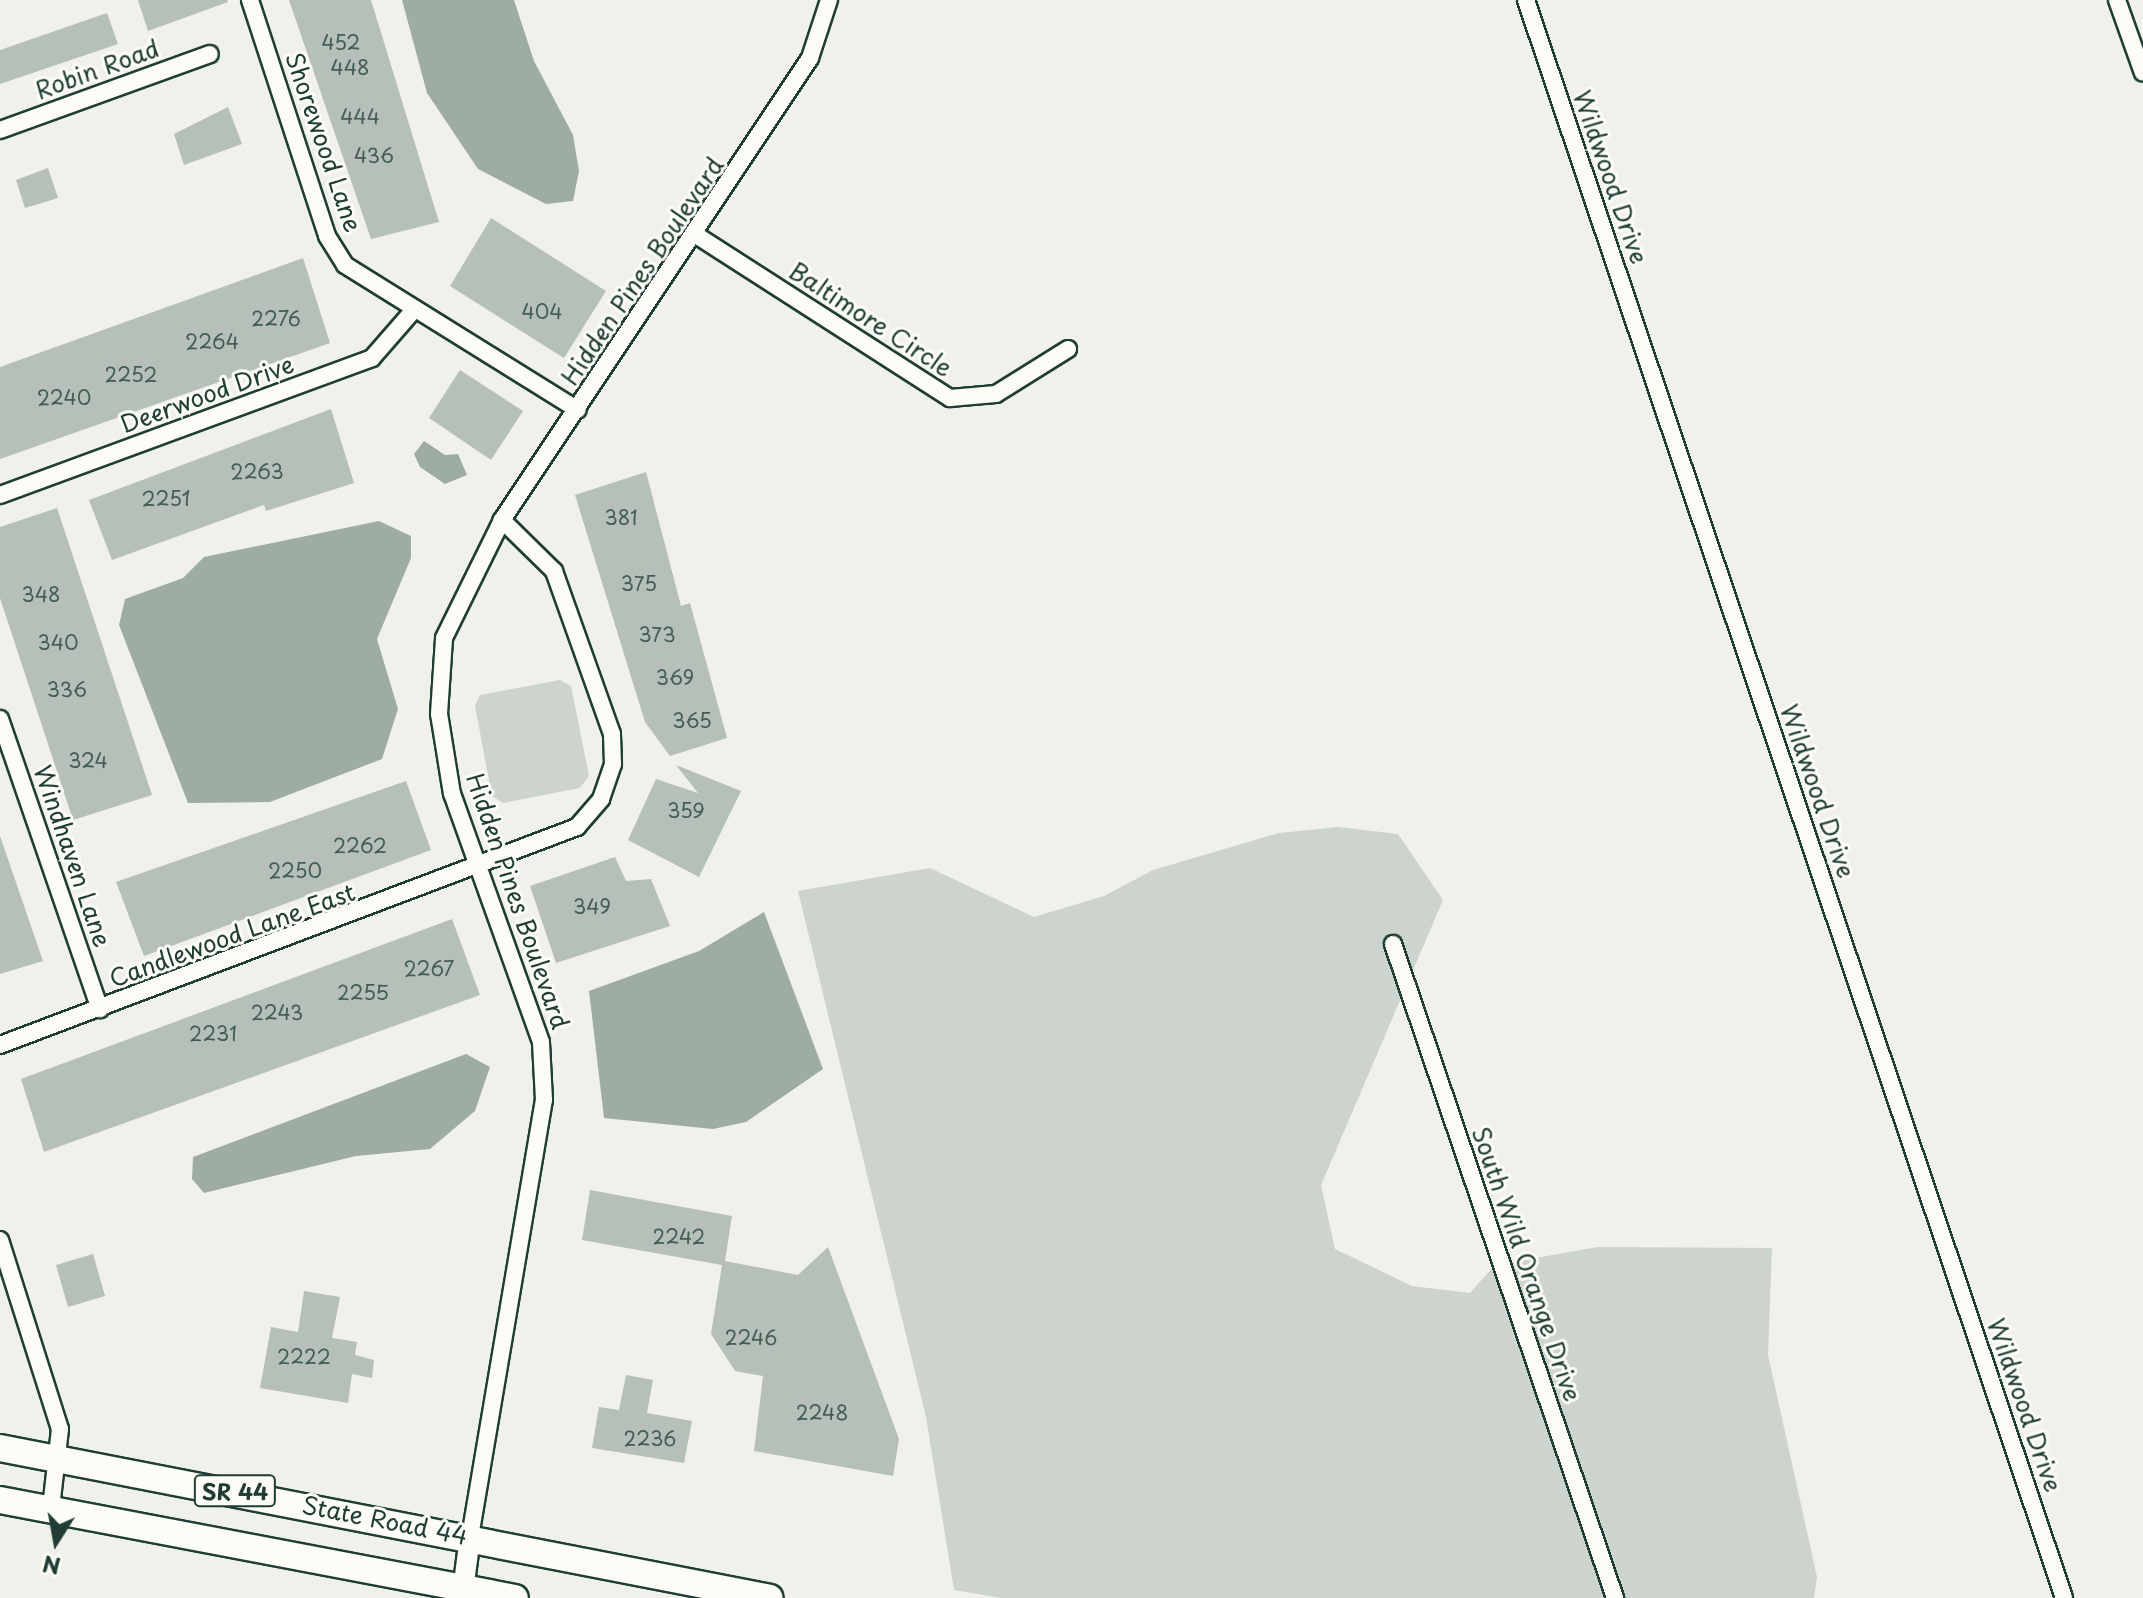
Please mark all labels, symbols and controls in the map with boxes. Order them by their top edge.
house number: 452 [321,30,361,54]
street label: Robin Road [31,33,163,105]
street label: Shorewood Lane [280,48,368,236]
house number: 448 [331,55,369,79]
street label: Wildwood Drive [1568,87,1654,267]
house number: 444 [340,104,380,128]
house number: 436 [354,143,394,167]
street label: Hidden Pines Boulevard [555,151,729,391]
street label: Baltimore Circle [784,256,958,382]
house number: 404 [521,299,563,323]
house number: 2276 [251,306,301,330]
house number: 2264 [185,329,239,353]
street label: Deerwood Drive [116,349,298,439]
house number: 2252 [105,362,157,386]
house number: 2240 [37,385,91,409]
house number: 2263 [230,459,284,483]
house number: 2251 [141,486,191,510]
house number: 381 [604,505,638,529]
house number: 375 [621,571,657,595]
house number: 348 [22,582,60,606]
house number: 373 [638,622,676,646]
house number: 340 [37,630,79,654]
house number: 369 [656,665,694,689]
house number: 336 [47,677,87,701]
street label: Wildwood Drive [1775,701,1861,881]
house number: 365 [672,708,712,732]
house number: 324 [68,748,108,772]
street label: Windhaven Lane [28,761,118,951]
street label: Hidden Pines Boulevard [460,769,576,1033]
house number: 359 [667,798,705,822]
house number: 2262 [333,833,387,857]
house number: 2250 [268,858,322,882]
street label: Candlewood Lane East [105,877,359,993]
house number: 349 [573,894,611,918]
house number: 2267 [403,956,455,980]
house number: 2255 [337,980,389,1004]
house number: 2243 [251,1000,303,1024]
house number: 2231 [189,1021,237,1045]
street label: South Wild Orange Drive [1466,1123,1588,1405]
house number: 2242 [653,1224,705,1248]
street label: Wildwood Drive [1982,1315,2068,1495]
house number: 2246 [725,1325,777,1349]
house number: 2222 [277,1344,331,1368]
house number: 2248 [796,1400,848,1424]
house number: 2236 [624,1426,676,1450]
road number: SR 44 [193,1473,277,1509]
street label: State Road 44 [300,1490,470,1550]
north arrow [16,1502,96,1582]
text: N [40,1548,63,1584]

